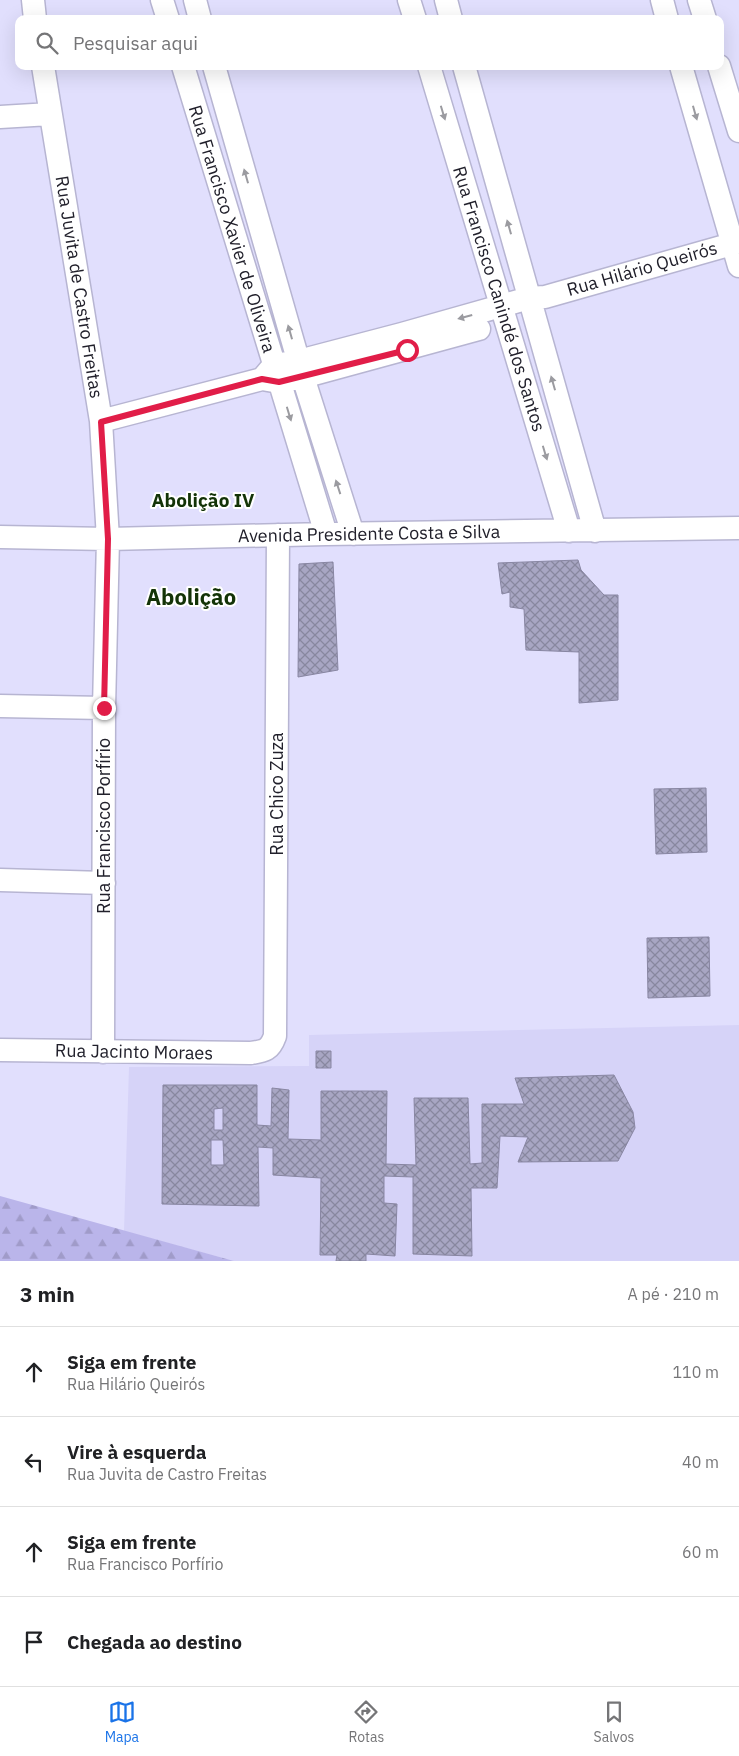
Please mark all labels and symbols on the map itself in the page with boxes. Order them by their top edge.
street label: Rua Francisco Xavier de Oliveira [184,102,281,356]
one-way arrow [691,105,699,121]
one-way arrow [440,106,448,121]
street label: Rua Francisco Canindé dos Santos [448,163,551,434]
one-way arrow [241,168,249,183]
street label: Rua Juvita de Castro Freitas [51,174,108,400]
one-way arrow [504,219,512,234]
street label: Rua Hilário Queirós [564,236,720,301]
one-way arrow [458,313,473,321]
one-way arrow [286,324,294,339]
route start [396,339,419,362]
one-way arrow [549,375,557,391]
one-way arrow [285,407,293,422]
one-way arrow [542,446,550,461]
one-way arrow [334,480,342,495]
district label: Abolição IV [152,488,255,512]
street label: Avenida Presidente Costa e Silva [238,520,501,547]
district label: Abolição [146,582,236,611]
route end [93,697,116,720]
street label: Rua Chico Zuza [265,732,288,856]
street label: Rua Francisco Porfírio [92,738,115,914]
street label: Rua Jacinto Moraes [55,1039,213,1064]

